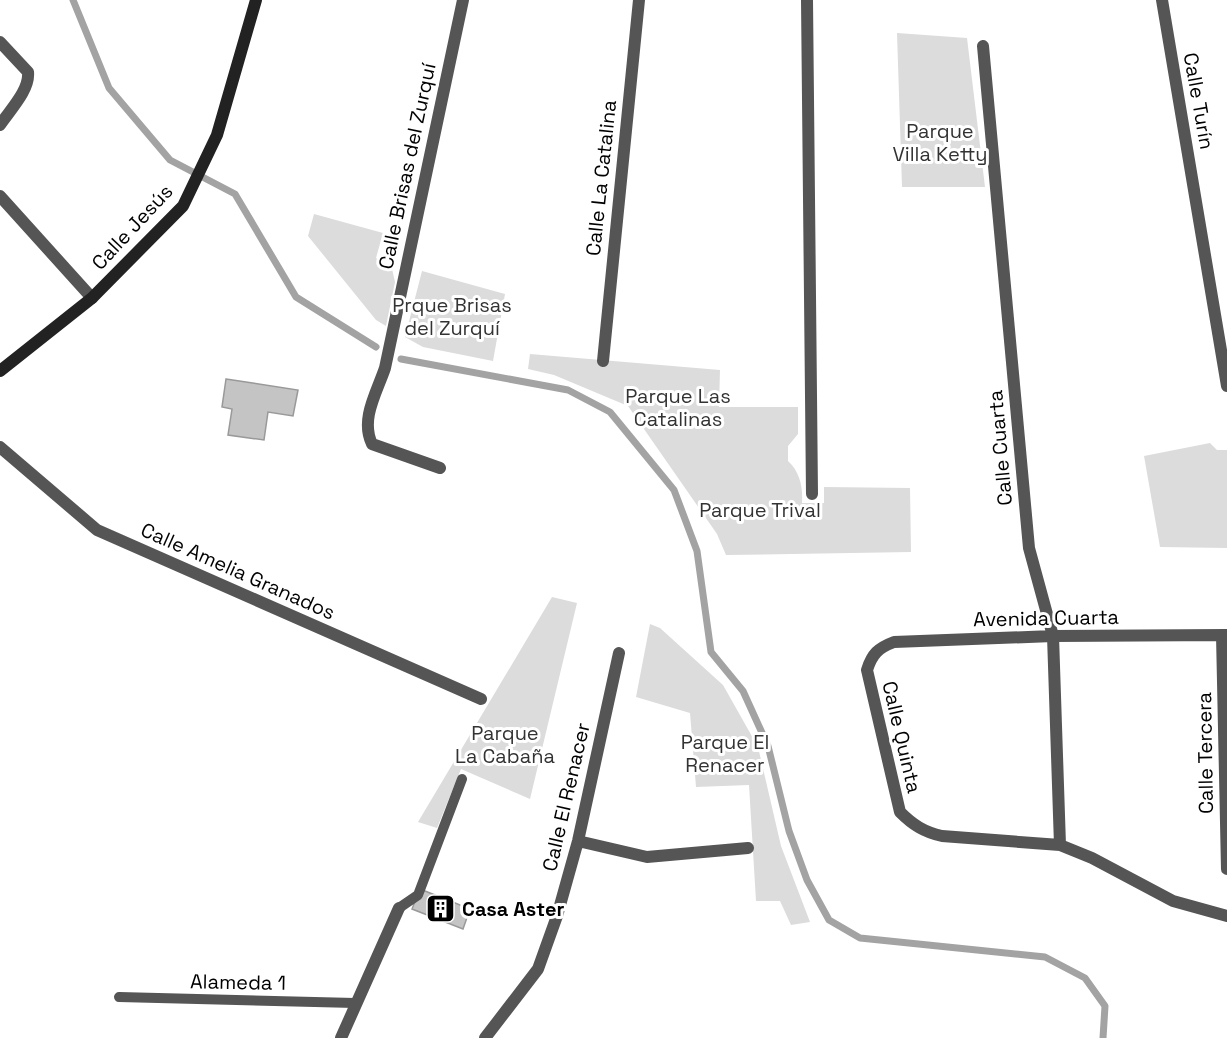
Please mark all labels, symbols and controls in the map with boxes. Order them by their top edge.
street label: Calle Turín [1178,51,1220,151]
street label: Calle Brisas del Zurquí [372,61,442,271]
street label: Calle La Catalina [580,99,622,257]
park label: Parque Villa Ketty [892,118,988,167]
street label: Calle Jesús [86,179,178,275]
park label: Prque Brisas del Zurquí [392,292,512,341]
park label: Parque Las Catalinas [625,383,731,432]
street label: Calle Cuarta [982,389,1018,507]
park label: Parque Trival [699,497,821,523]
street label: Calle Amelia Granados [137,516,339,626]
street label: Avenida Cuarta [973,604,1119,632]
street label: Calle Quinta [876,678,928,796]
street label: Calle Tercera [1191,692,1219,814]
park label: Parque La Cabaña [455,720,555,769]
street label: Calle El Renacer [536,720,596,874]
park label: Parque El Renacer [681,729,769,778]
building icon: Casa Aster [425,893,457,925]
place label: Casa Aster [462,896,564,922]
street label: Alameda 1 [190,968,286,996]

